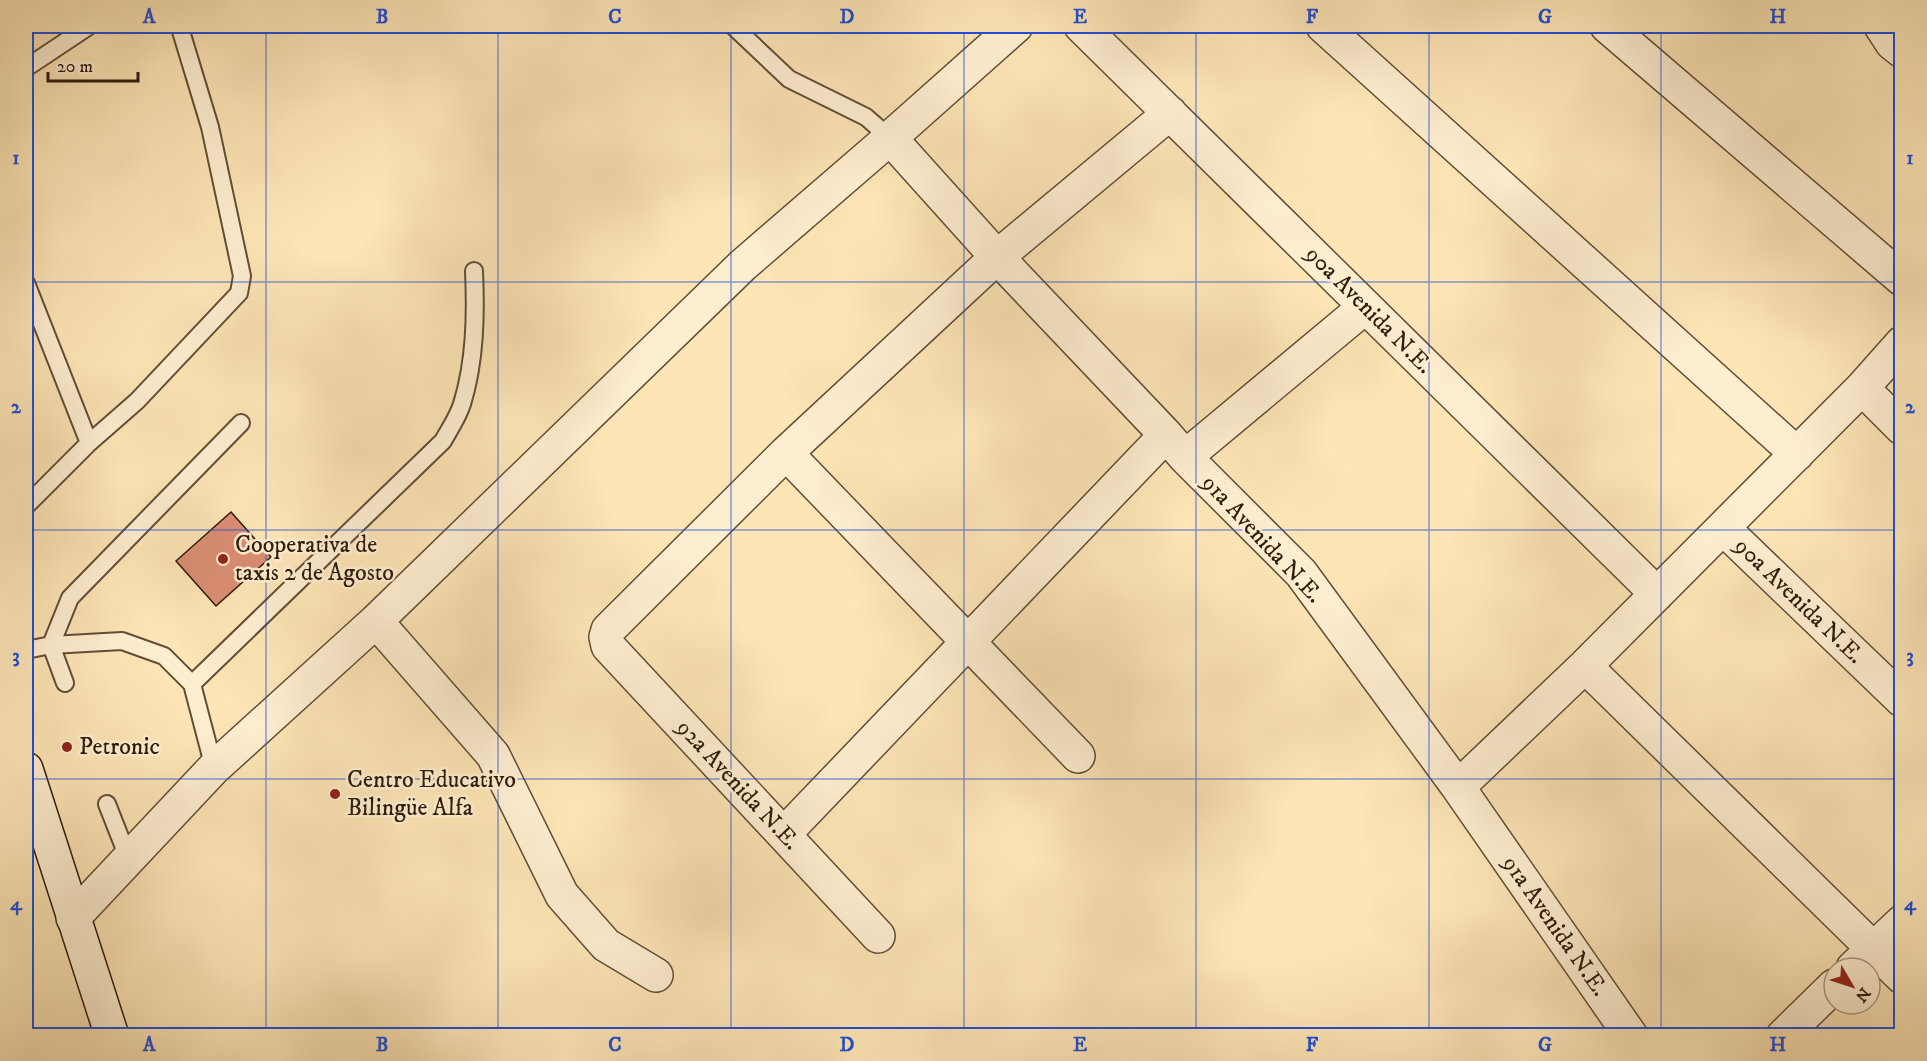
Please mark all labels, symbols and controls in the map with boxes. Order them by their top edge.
text: A [142,5,157,30]
text: B [376,5,388,30]
text: C [608,5,622,30]
text: D [840,5,855,30]
text: E [1073,5,1087,30]
text: F [1306,5,1319,30]
text: G [1538,5,1552,30]
text: H [1770,5,1787,30]
scale bar [48,45,138,83]
text: 20 m [57,56,93,78]
text: 1 [12,146,20,171]
text: 1 [1906,146,1914,171]
street label: 90a Avenida N.E. [1298,239,1439,380]
text: 2 [11,395,22,420]
text: 2 [1905,395,1916,420]
street label: 91a Avenida N.E. [1194,468,1329,610]
place label: Cooperativa de taxis 2 de Agosto [235,530,394,588]
street label: 90a Avenida N.E. [1727,531,1870,671]
marker: Cooperativa de taxis 2 de Agosto [216,552,230,566]
text: 3 [12,644,20,669]
text: 3 [1906,644,1914,669]
street label: 92a Avenida N.E. [669,713,806,857]
place label: Petronic [79,732,160,762]
marker: Petronic [60,740,74,754]
place label: Centro Educativo Bilingüe Alfa [347,765,516,823]
marker: Centro Educativo Bilingüe Alfa [328,787,342,801]
street label: 91a Avenida N.E. [1495,849,1615,1002]
text: 4 [10,892,23,917]
text: 4 [1904,892,1917,917]
north arrow [1822,956,1882,1016]
text: N [1851,983,1875,1006]
text: A [142,1033,157,1058]
text: B [376,1033,388,1058]
text: C [608,1033,622,1058]
text: D [840,1033,855,1058]
text: E [1073,1033,1087,1058]
text: F [1306,1033,1319,1058]
text: G [1538,1033,1552,1058]
text: H [1770,1033,1787,1058]

